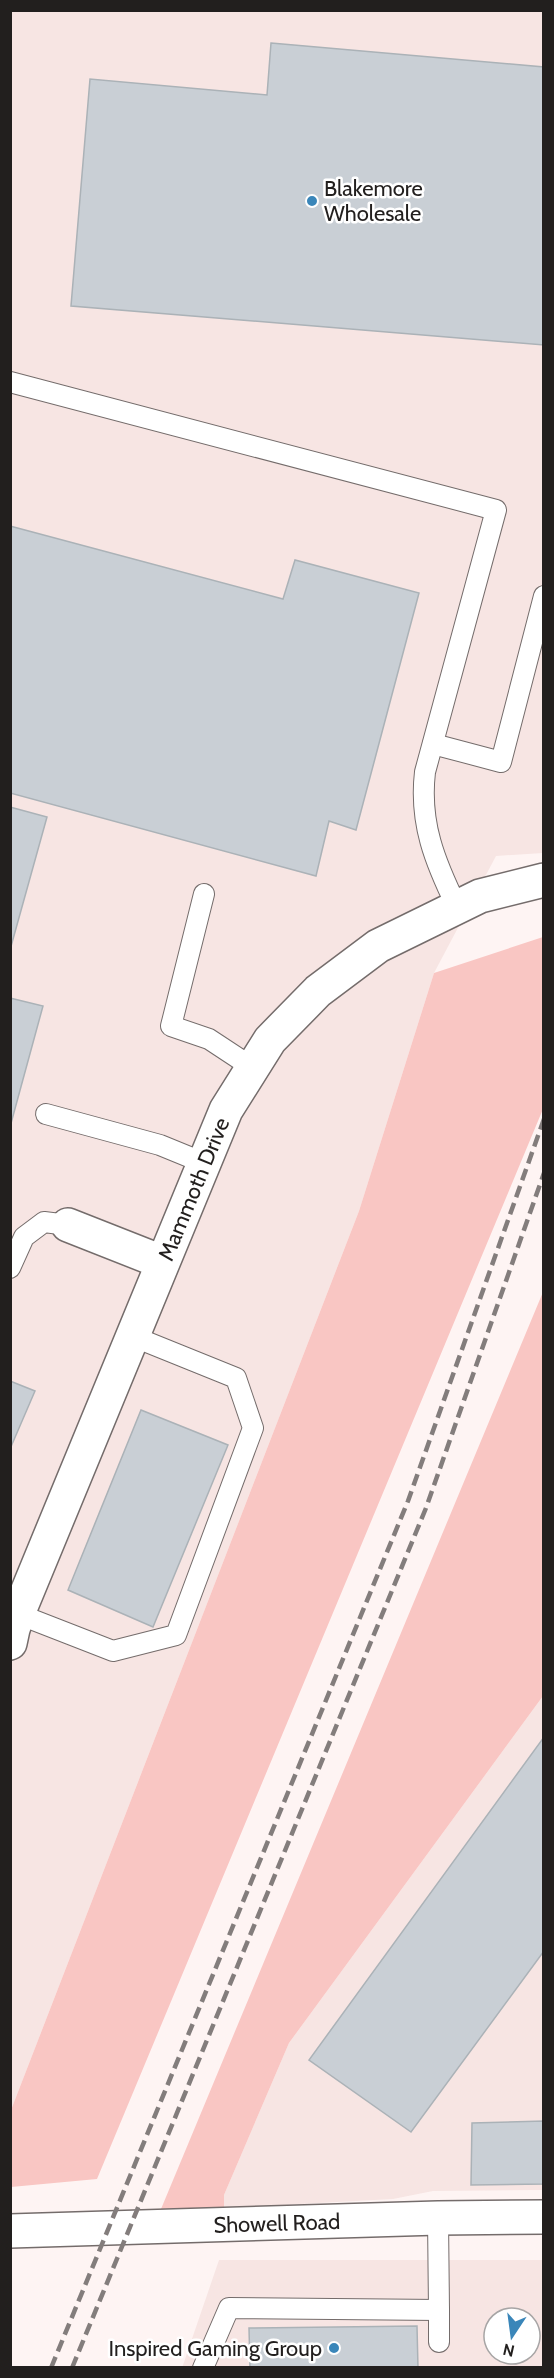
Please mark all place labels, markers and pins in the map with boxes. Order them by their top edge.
place label: Blakemore Wholesale [324,175,423,227]
marker: Blakemore Wholesale [305,194,319,208]
place label: Inspired Gaming Group [108,2335,322,2362]
marker: Inspired Gaming Group [327,2341,341,2355]

